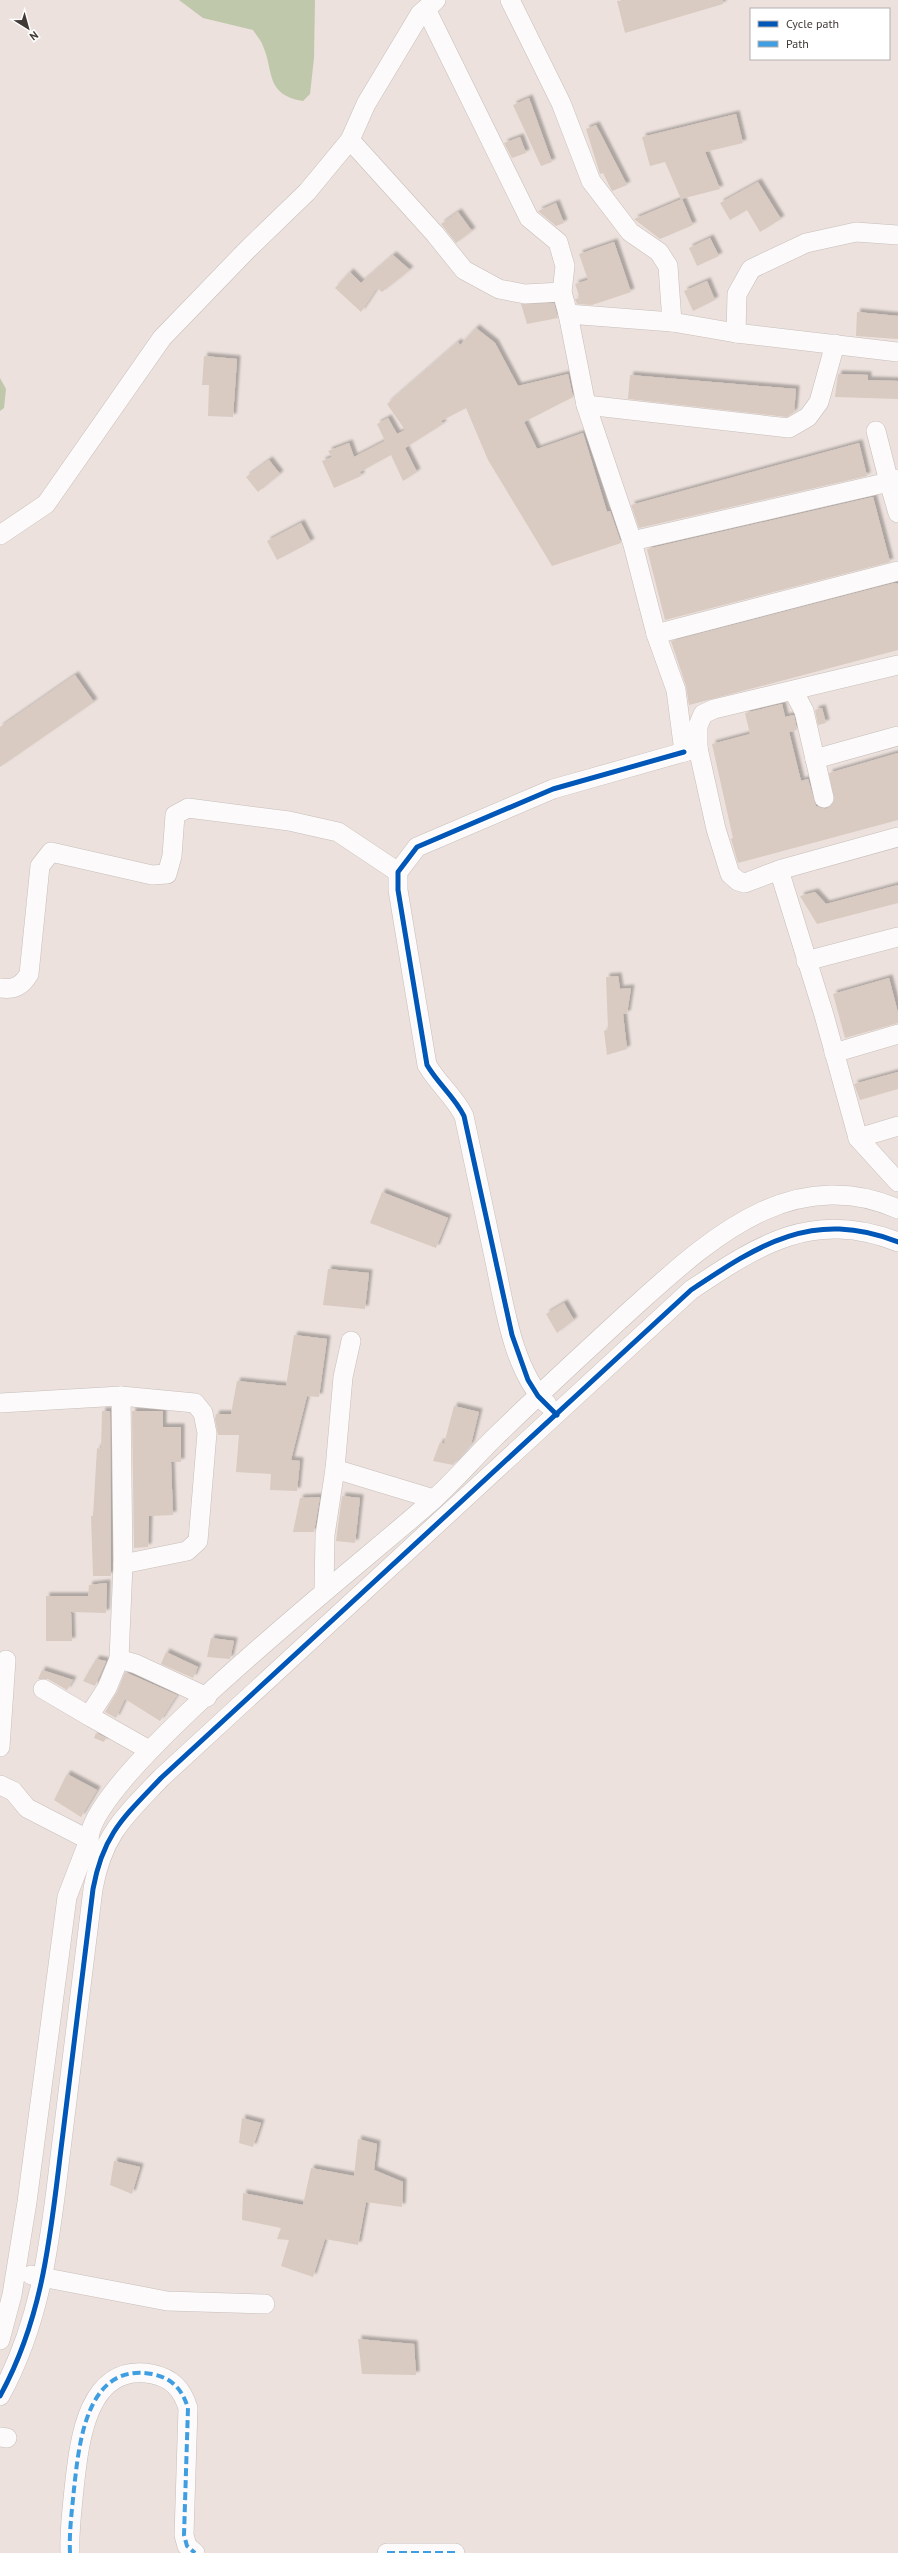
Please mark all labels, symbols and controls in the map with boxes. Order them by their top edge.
north arrow [8,8,48,48]
legend [750,8,890,60]
text: Cycle path [786,16,839,31]
text: N [27,28,41,44]
text: Path [786,36,809,51]

